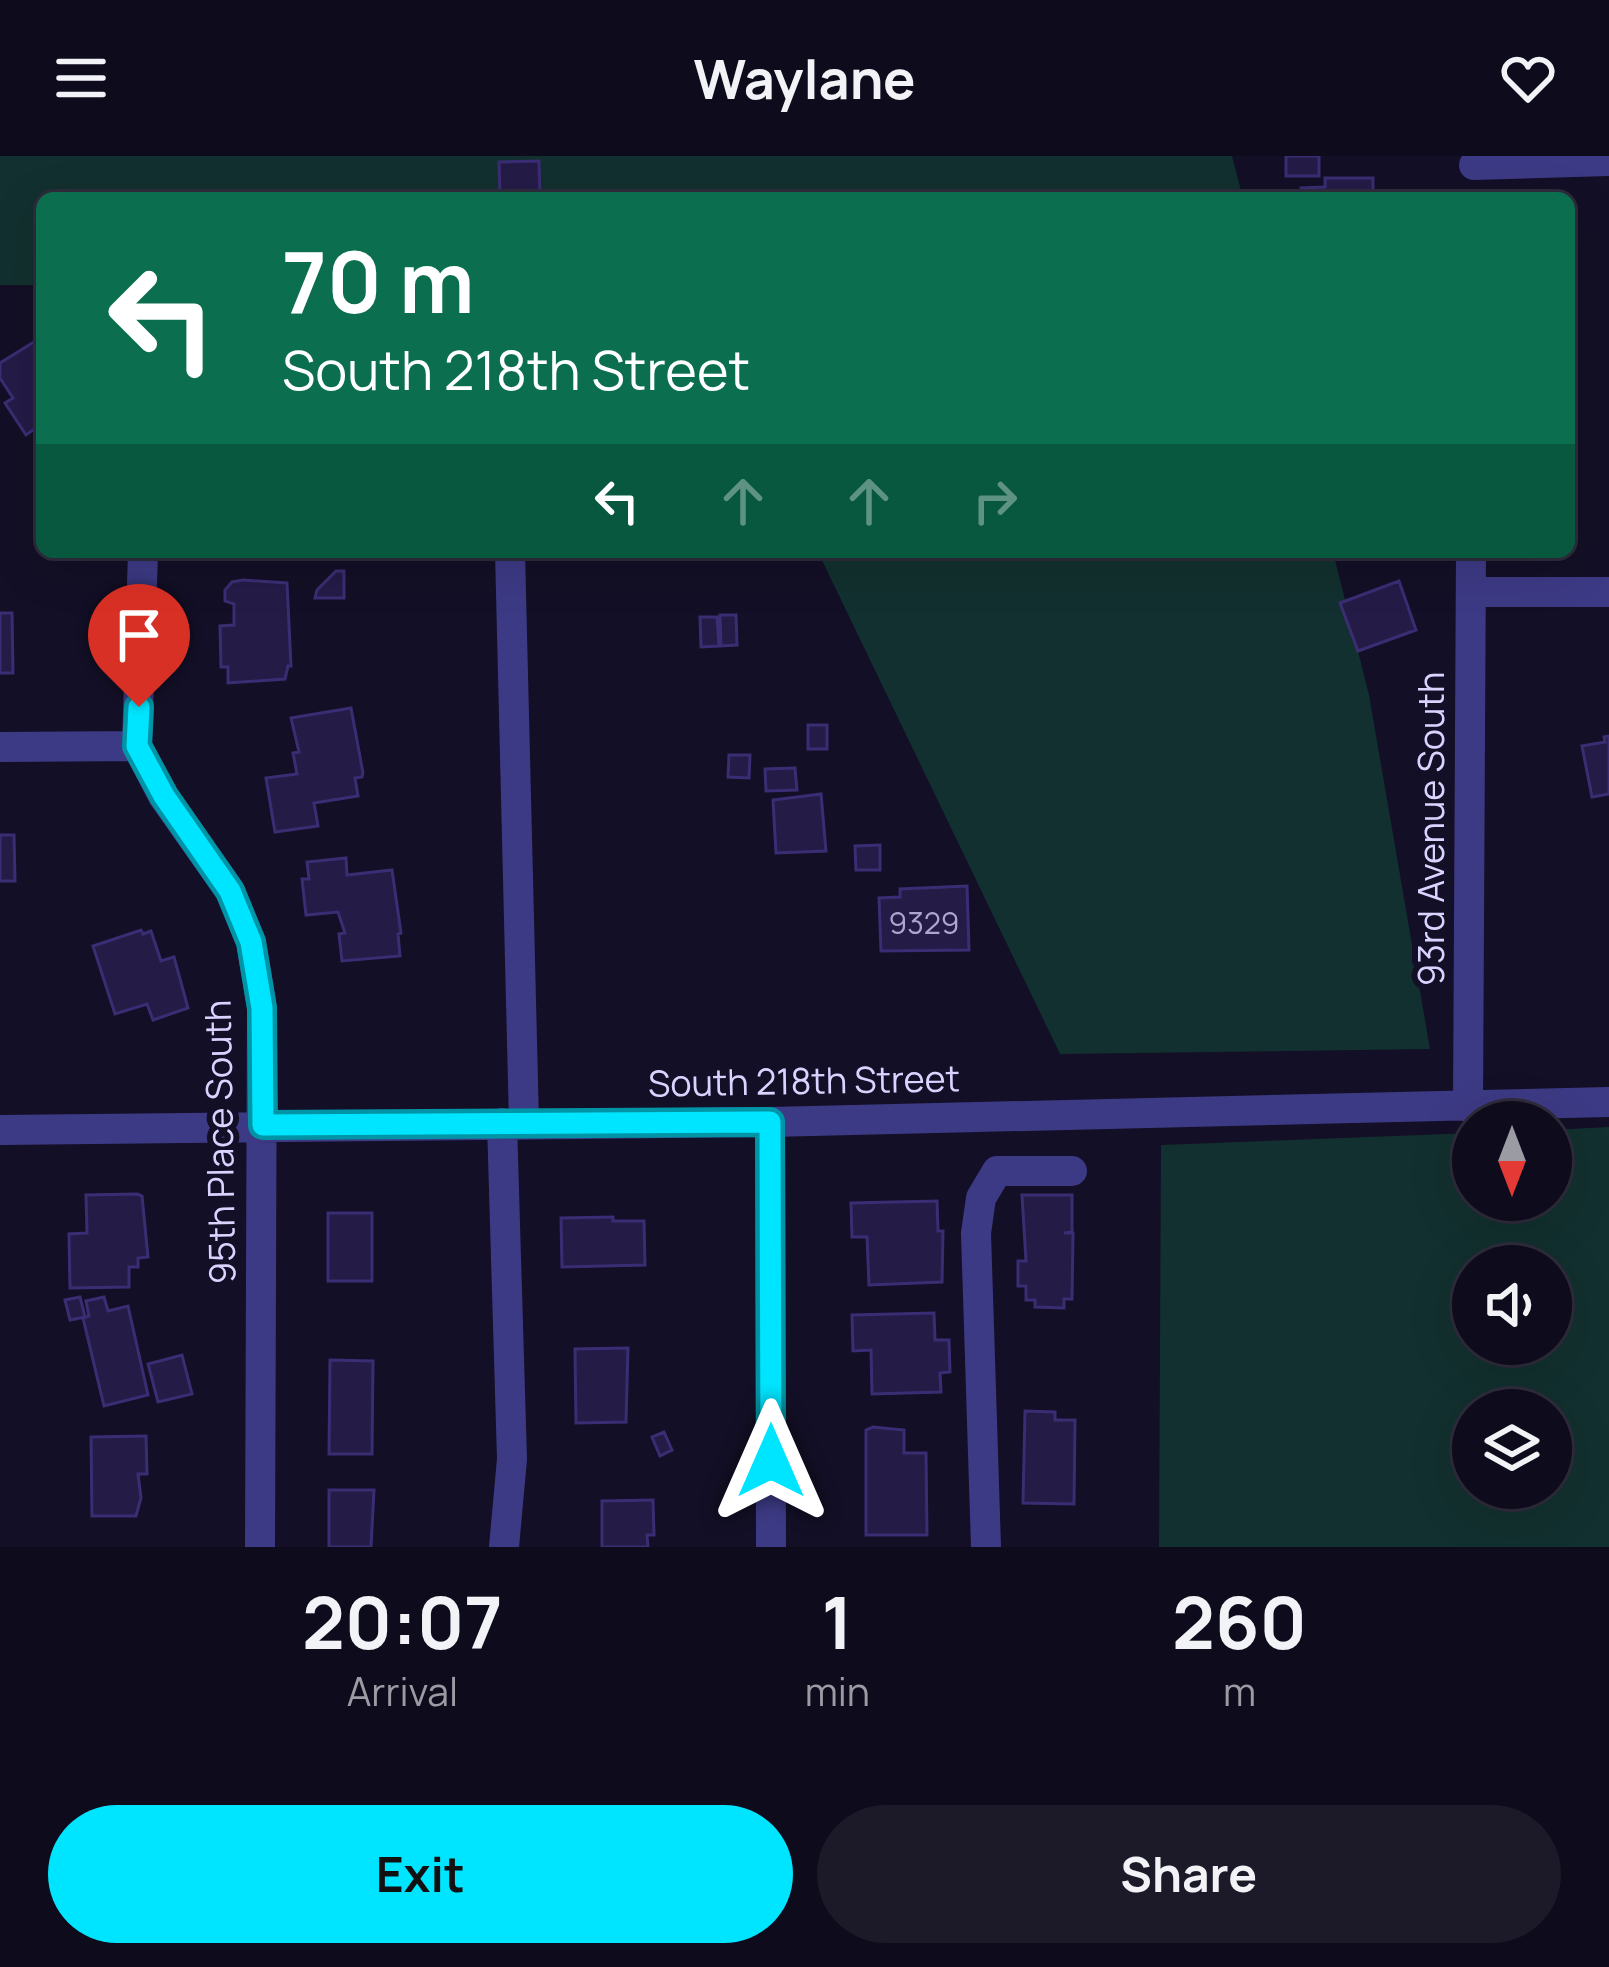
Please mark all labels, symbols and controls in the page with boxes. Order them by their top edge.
text: Waylane [693,41,916,115]
icon: menu [48,45,114,111]
icon: heart [1495,45,1561,111]
text: 70 m [282,223,474,338]
icon: left [84,240,240,396]
text: South 218th Street [282,332,750,406]
icon: left [584,468,650,534]
icon: ahead [710,468,776,534]
icon: ahead [836,468,902,534]
icon: right [962,468,1028,534]
pin [88,584,190,707]
icon: arrive [106,602,172,668]
street label: 93rd Avenue South [1406,672,1455,986]
house number: 9329 [889,902,959,943]
street label: 95th Place South [193,999,246,1285]
street label: South 218th Street [648,1053,960,1108]
north arrow [1452,1101,1572,1221]
map controls [1452,1101,1572,1509]
button: sound [1452,1245,1572,1365]
button: layers [1452,1389,1572,1509]
position arrow [708,1398,834,1524]
text: 20:07 [302,1572,503,1671]
text: 1 [822,1572,853,1671]
text: 260 [1172,1572,1307,1671]
text: Arrival [347,1664,458,1718]
text: min [805,1664,870,1718]
text: m [1223,1664,1256,1718]
button: Exit [48,1805,793,1943]
button: Share [817,1805,1561,1943]

